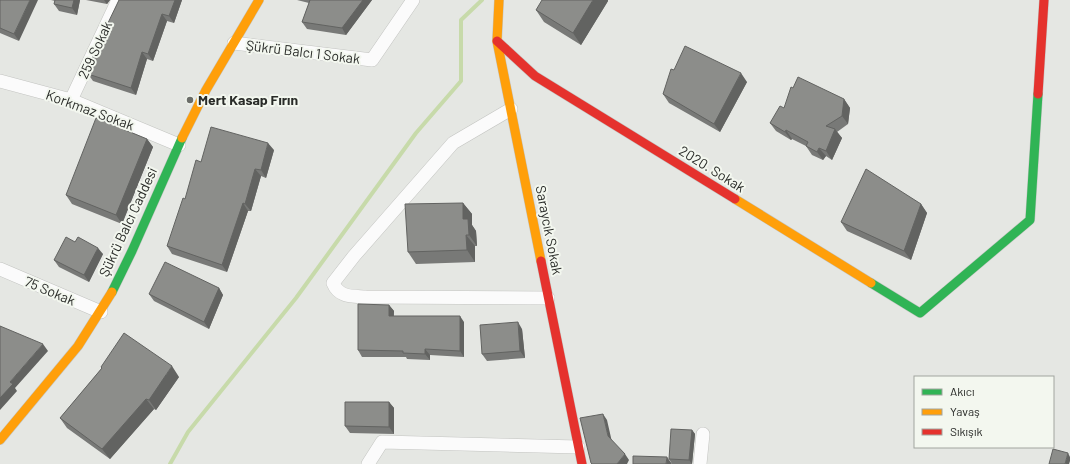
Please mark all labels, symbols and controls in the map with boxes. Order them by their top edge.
street label: 259 Sokak [74,18,115,81]
street label: Şükrü Balcı 1 Sokak [245,36,361,67]
street label: Korkmaz Sokak [44,86,137,133]
place label: Mert Kasap Fırın [198,91,298,108]
marker: Mert Kasap Fırın [185,95,195,105]
street label: 2020. Sokak [676,142,748,195]
street label: Şükrü Balcı Caddesi [95,164,160,279]
street label: Saraycık Sokak [533,184,566,276]
street label: 75 Sokak [22,272,78,309]
legend [914,376,1054,448]
text: Akıcı [950,384,975,398]
text: Yavaş [950,404,980,418]
text: Sıkışık [950,424,982,438]

